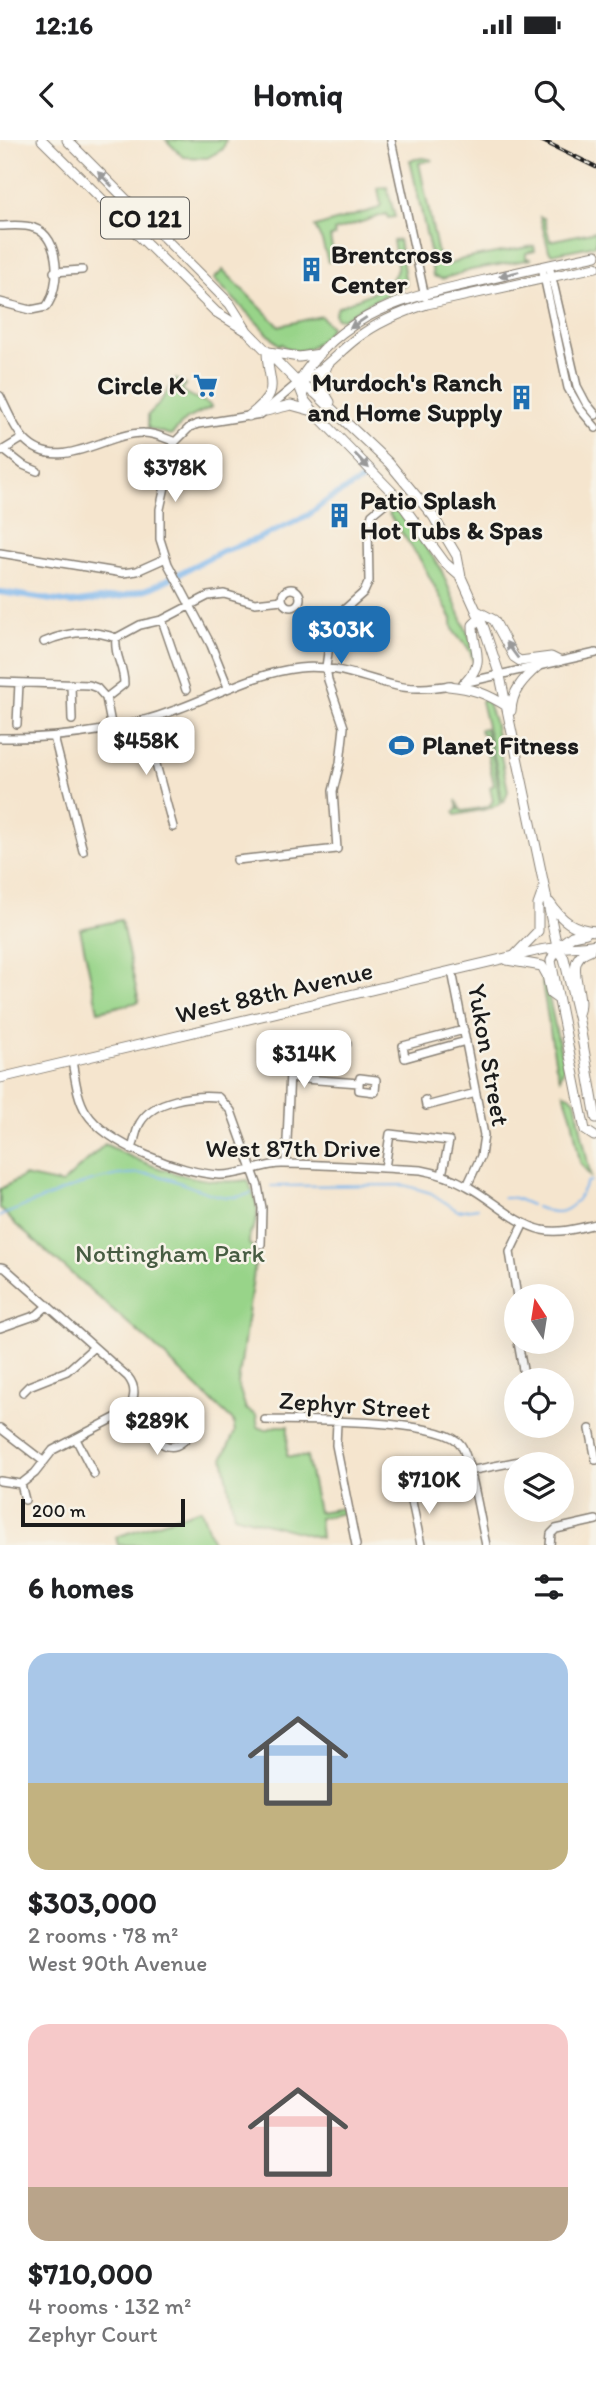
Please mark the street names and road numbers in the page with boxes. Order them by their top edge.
road number: CO 121 [101,197,189,238]
street label: West 88th Avenue [172,954,376,1030]
street label: Yukon Street [461,981,517,1129]
street label: West 87th Drive [205,1132,381,1164]
street label: Zephyr Street [278,1384,432,1426]

